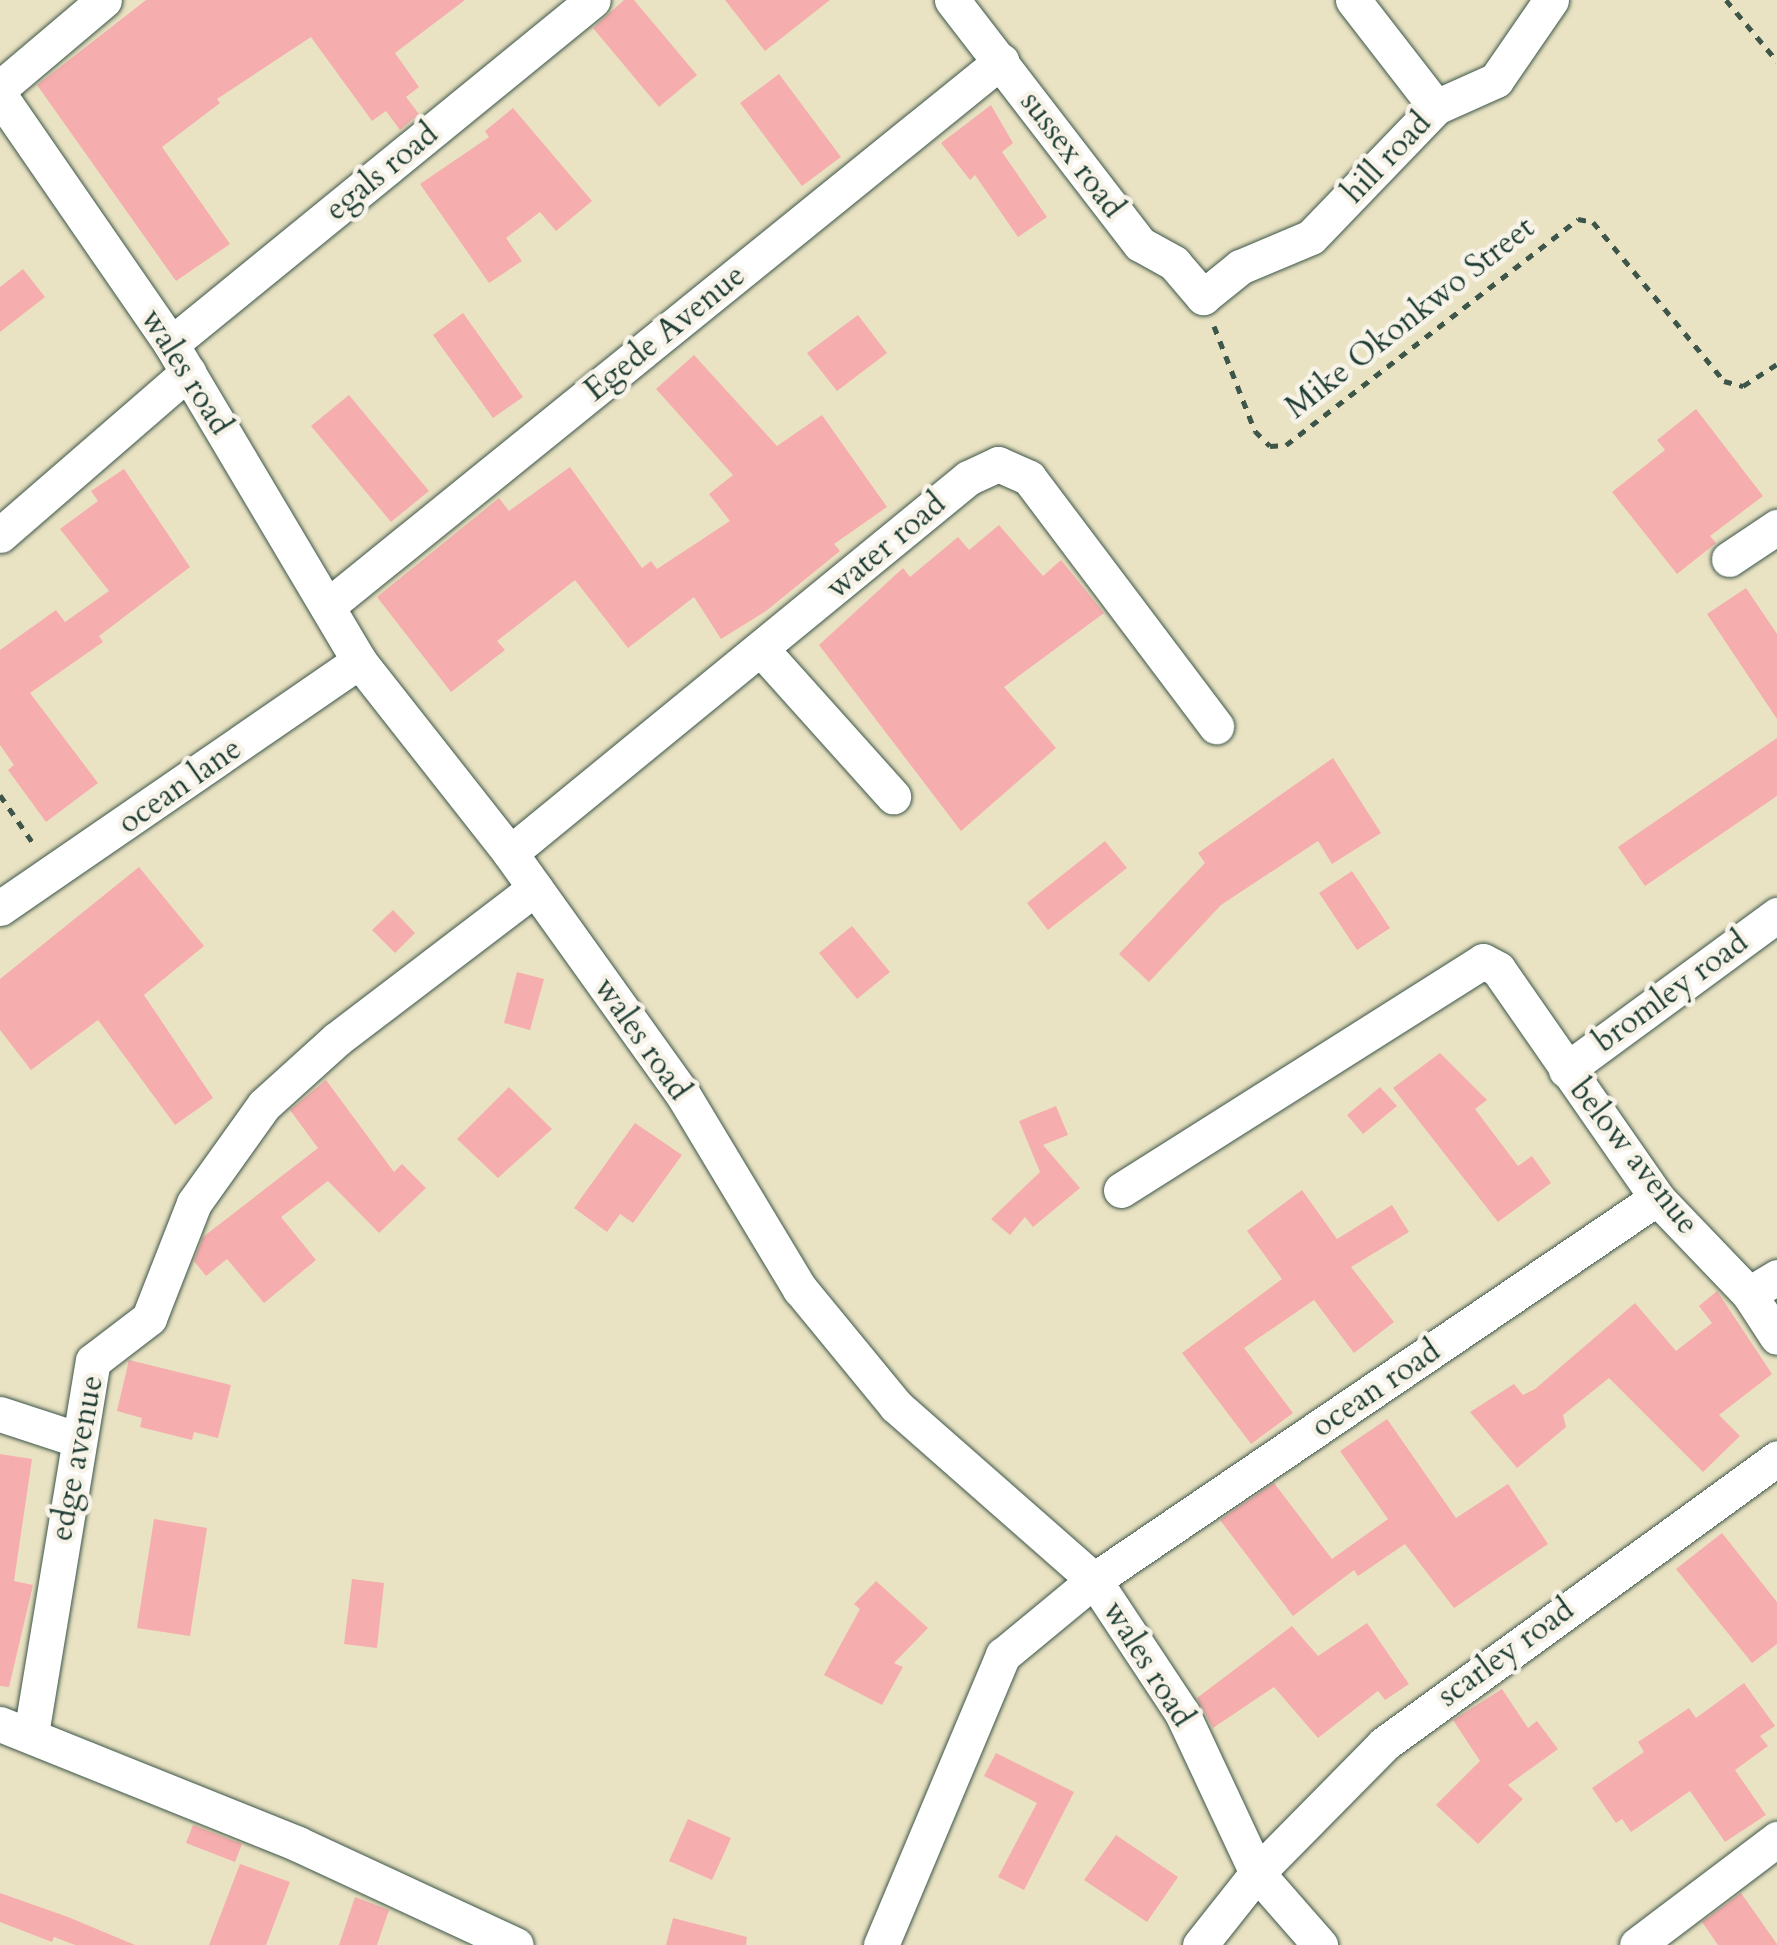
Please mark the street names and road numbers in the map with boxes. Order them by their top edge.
street label: sussex road [1012,84,1132,226]
street label: hill road [1335,105,1439,211]
street label: egals road [318,115,446,229]
street label: Mike Okonkwo Street [1278,209,1542,427]
street label: Egede Avenue [577,256,753,410]
street label: wales road [132,302,240,442]
street label: water road [818,485,954,607]
street label: ocean lane [111,730,249,842]
street label: bromley road [1586,923,1756,1061]
street label: wales road [586,970,698,1108]
street label: below avenue [1562,1072,1706,1242]
street label: ocean road [1304,1332,1448,1446]
street label: edge avenue [42,1372,112,1544]
street label: scarley road [1430,1591,1582,1715]
street label: wales road [1094,1594,1202,1734]

